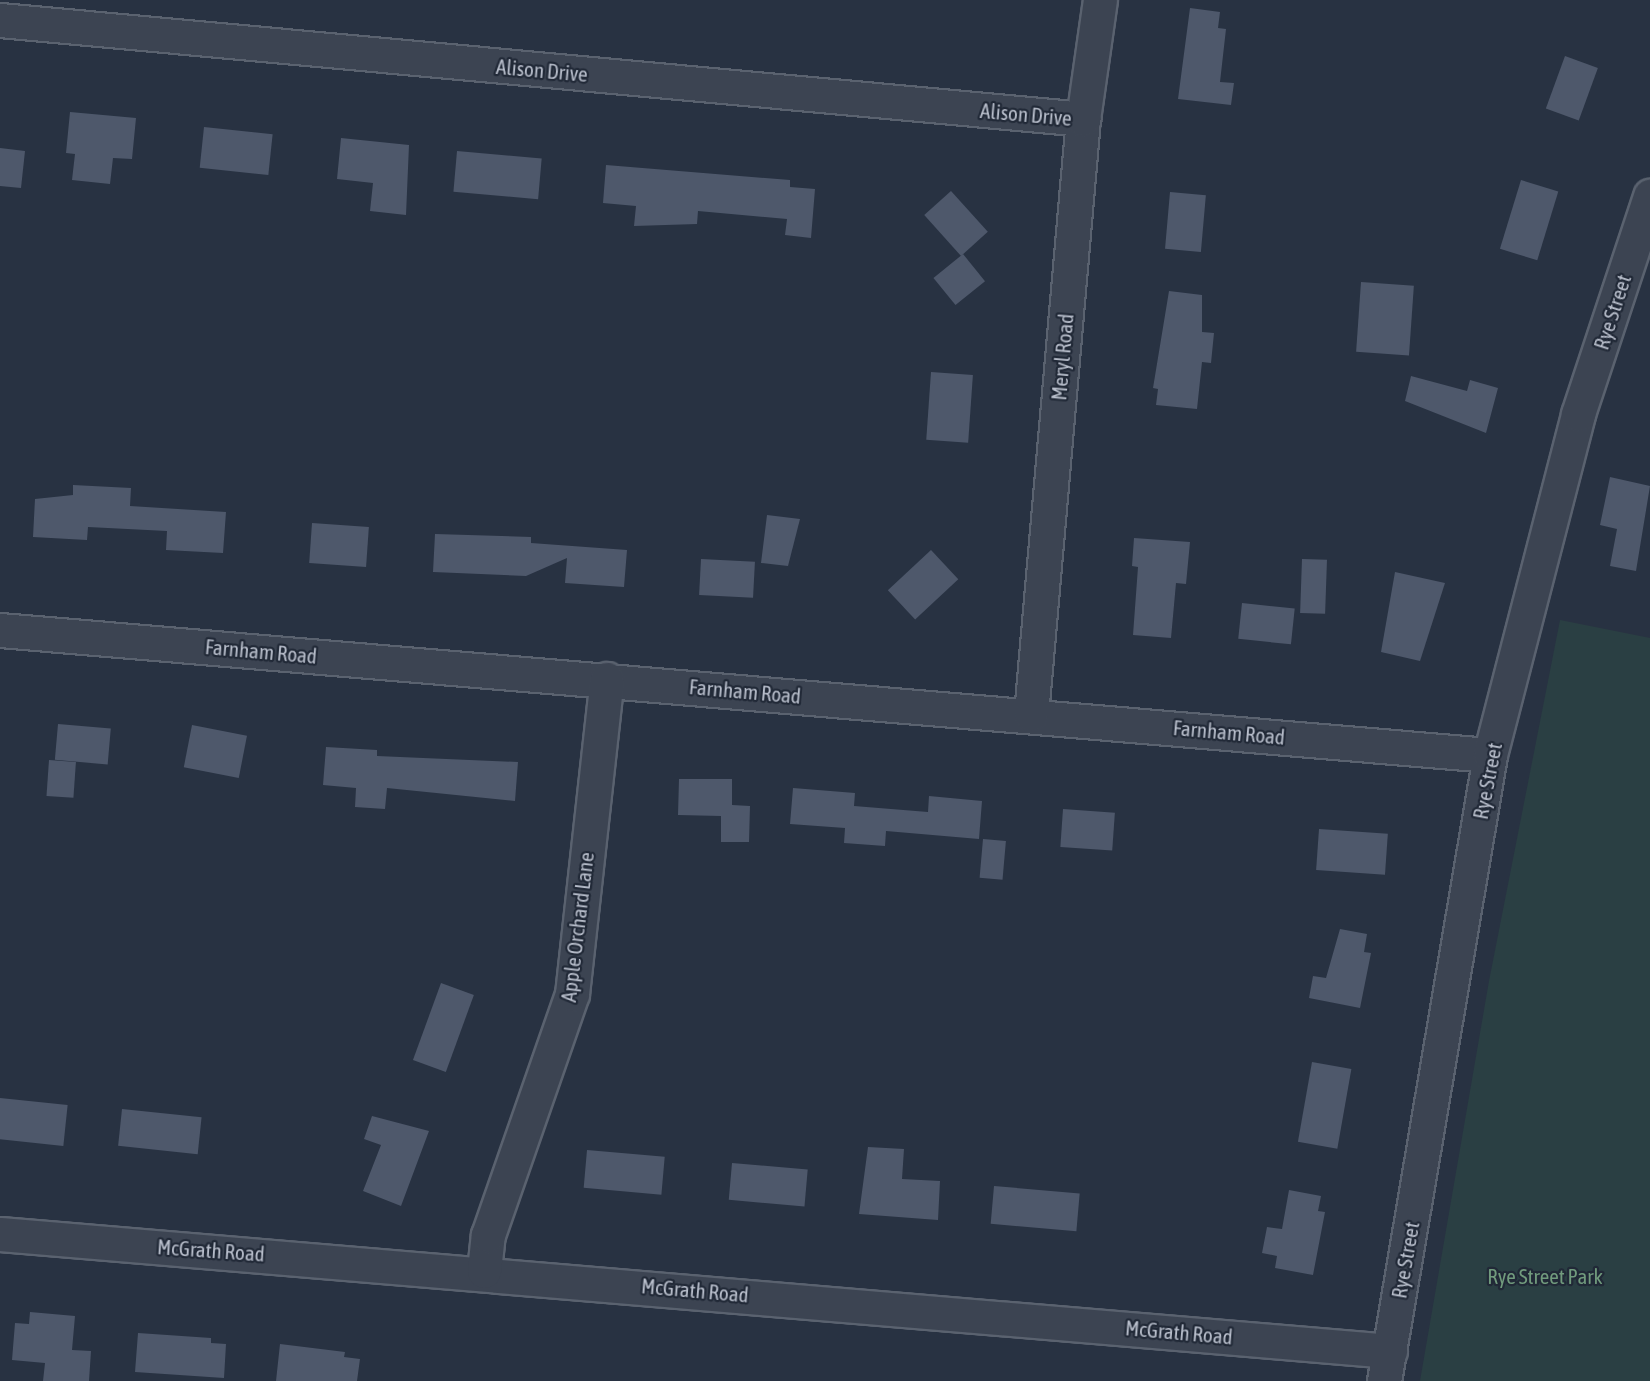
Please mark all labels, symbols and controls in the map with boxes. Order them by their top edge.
street label: Alison Drive [495,53,589,87]
street label: Alison Drive [979,97,1073,131]
street label: Rye Street [1588,271,1636,353]
street label: Meryl Road [1046,313,1078,401]
street label: Farnham Road [204,634,318,668]
street label: Farnham Road [688,674,802,708]
street label: Farnham Road [1172,715,1286,749]
street label: Rye Street [1467,741,1507,821]
street label: Apple Orchard Lane [555,851,599,1003]
street label: Rye Street [1386,1220,1424,1300]
street label: McGrath Road [156,1234,266,1266]
park label: Rye Street Park [1487,1263,1603,1289]
street label: McGrath Road [640,1273,750,1307]
street label: McGrath Road [1124,1315,1234,1349]

